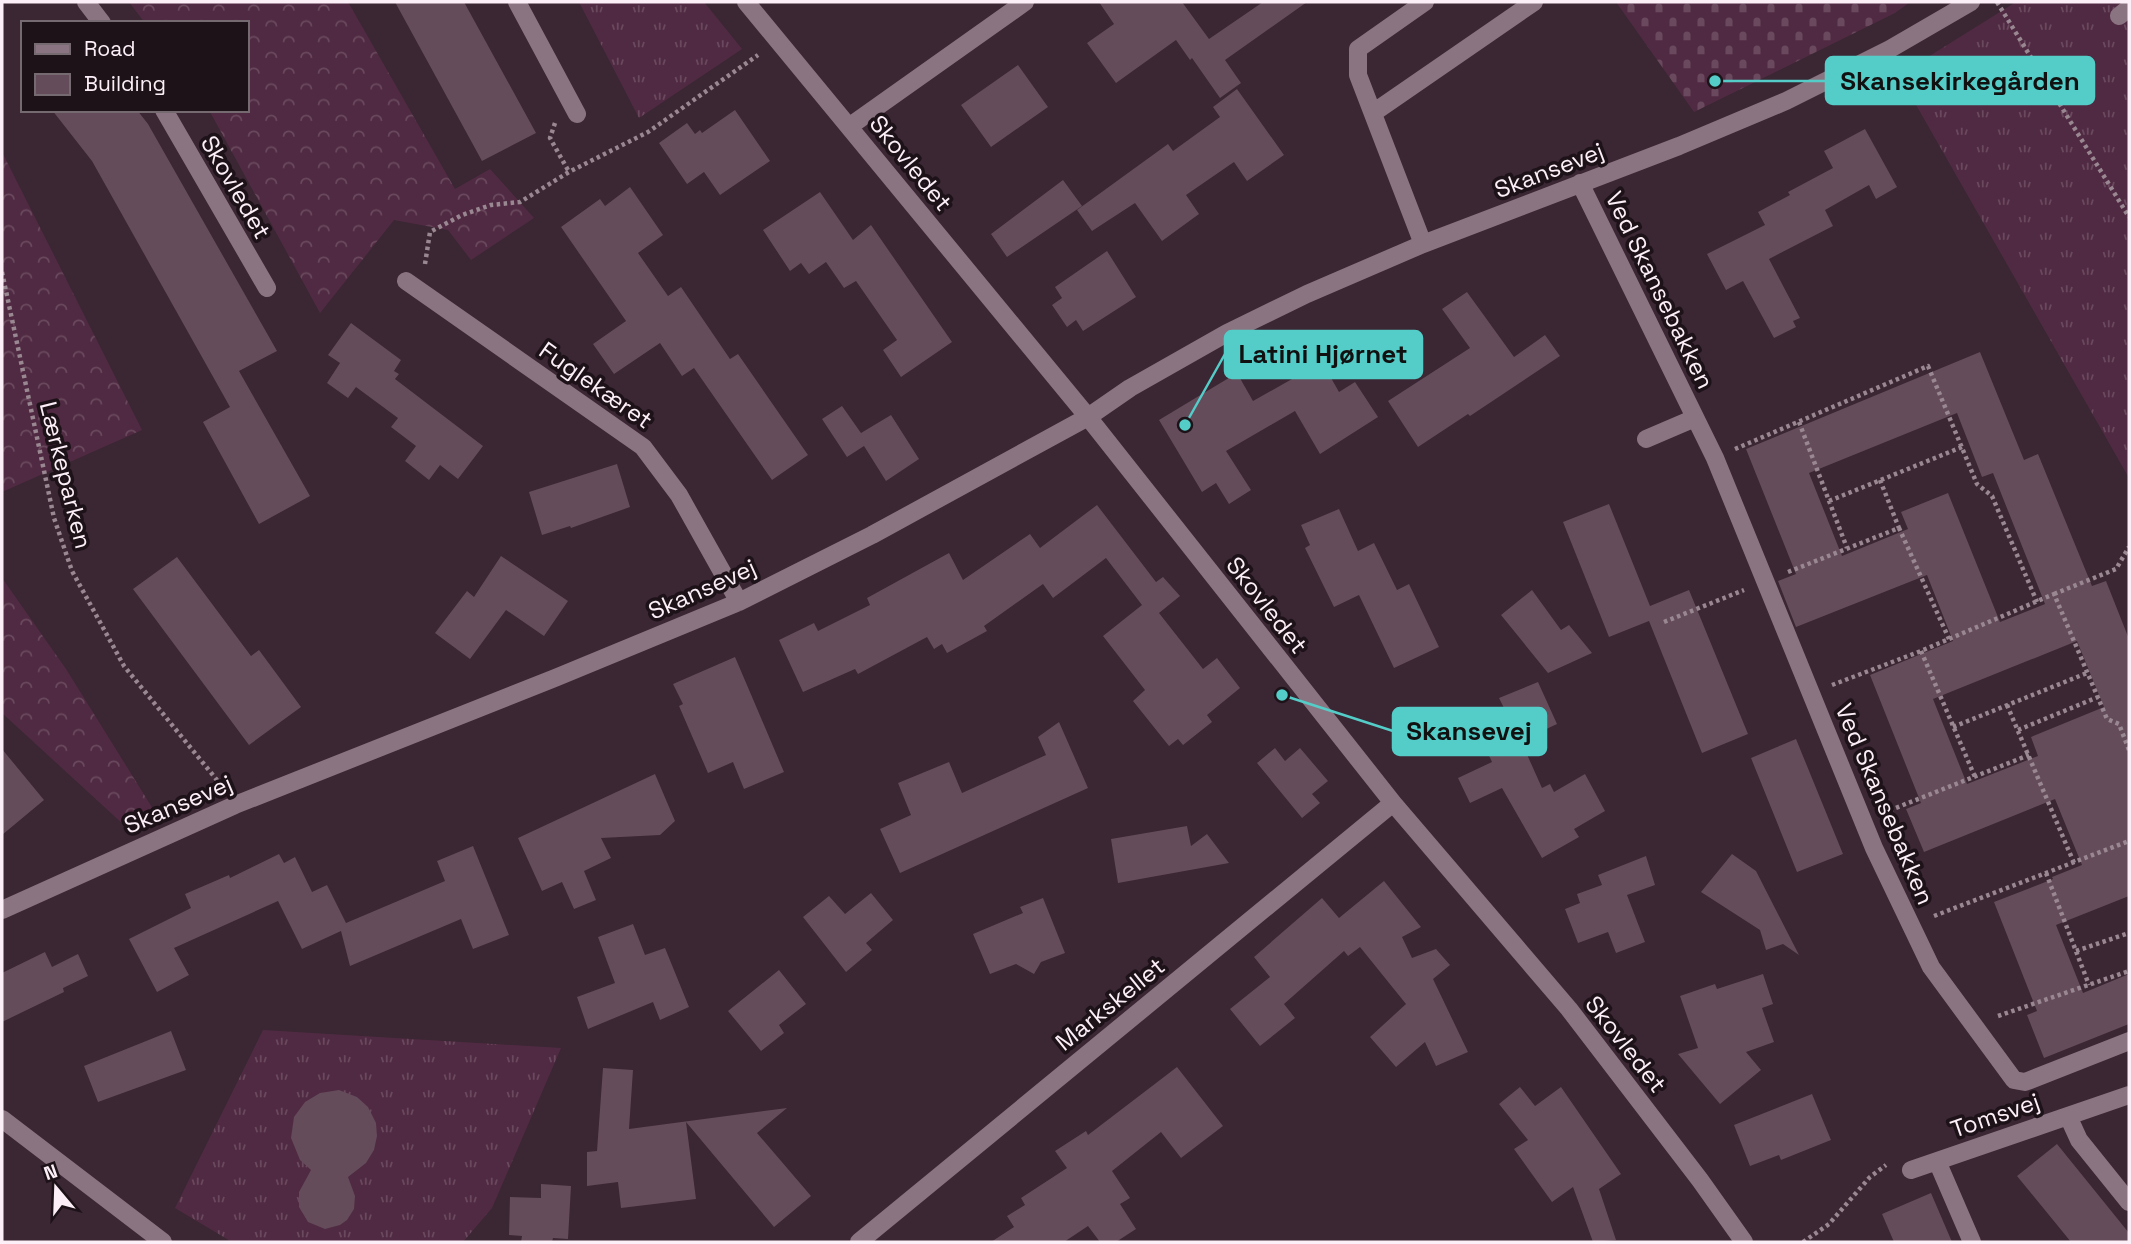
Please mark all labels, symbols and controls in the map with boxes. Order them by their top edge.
legend [21,21,248,112]
text: Road [84,35,136,62]
callout: Skansekirkegården [1826,57,2094,104]
text: Skansekirkegården [1840,64,2080,98]
text: Building [84,70,166,97]
street label: Skovledet [863,109,959,217]
street label: Skovledet [194,130,278,244]
street label: Skansevej [1490,135,1608,205]
street label: Ved Skansebakken [1599,186,1721,394]
callout: Latini Hjørnet [1225,331,1422,378]
street label: Fuglekæret [533,335,659,435]
text: Latini Hjørnet [1238,337,1408,371]
street label: Lærkeparken [33,398,99,552]
street label: Skovledet [1220,550,1314,660]
street label: Skansevej [643,551,761,627]
street label: Ved Skansebakken [1829,699,1941,909]
callout: Skansevej [1393,708,1546,755]
text: Skansevej [1406,714,1532,748]
street label: Skansevej [119,767,237,841]
street label: Markskellet [1049,950,1171,1058]
street label: Skovledet [1579,989,1673,1099]
street label: Tomsvej [1946,1085,2044,1145]
north arrow [21,1153,91,1223]
text: N [41,1159,61,1186]

